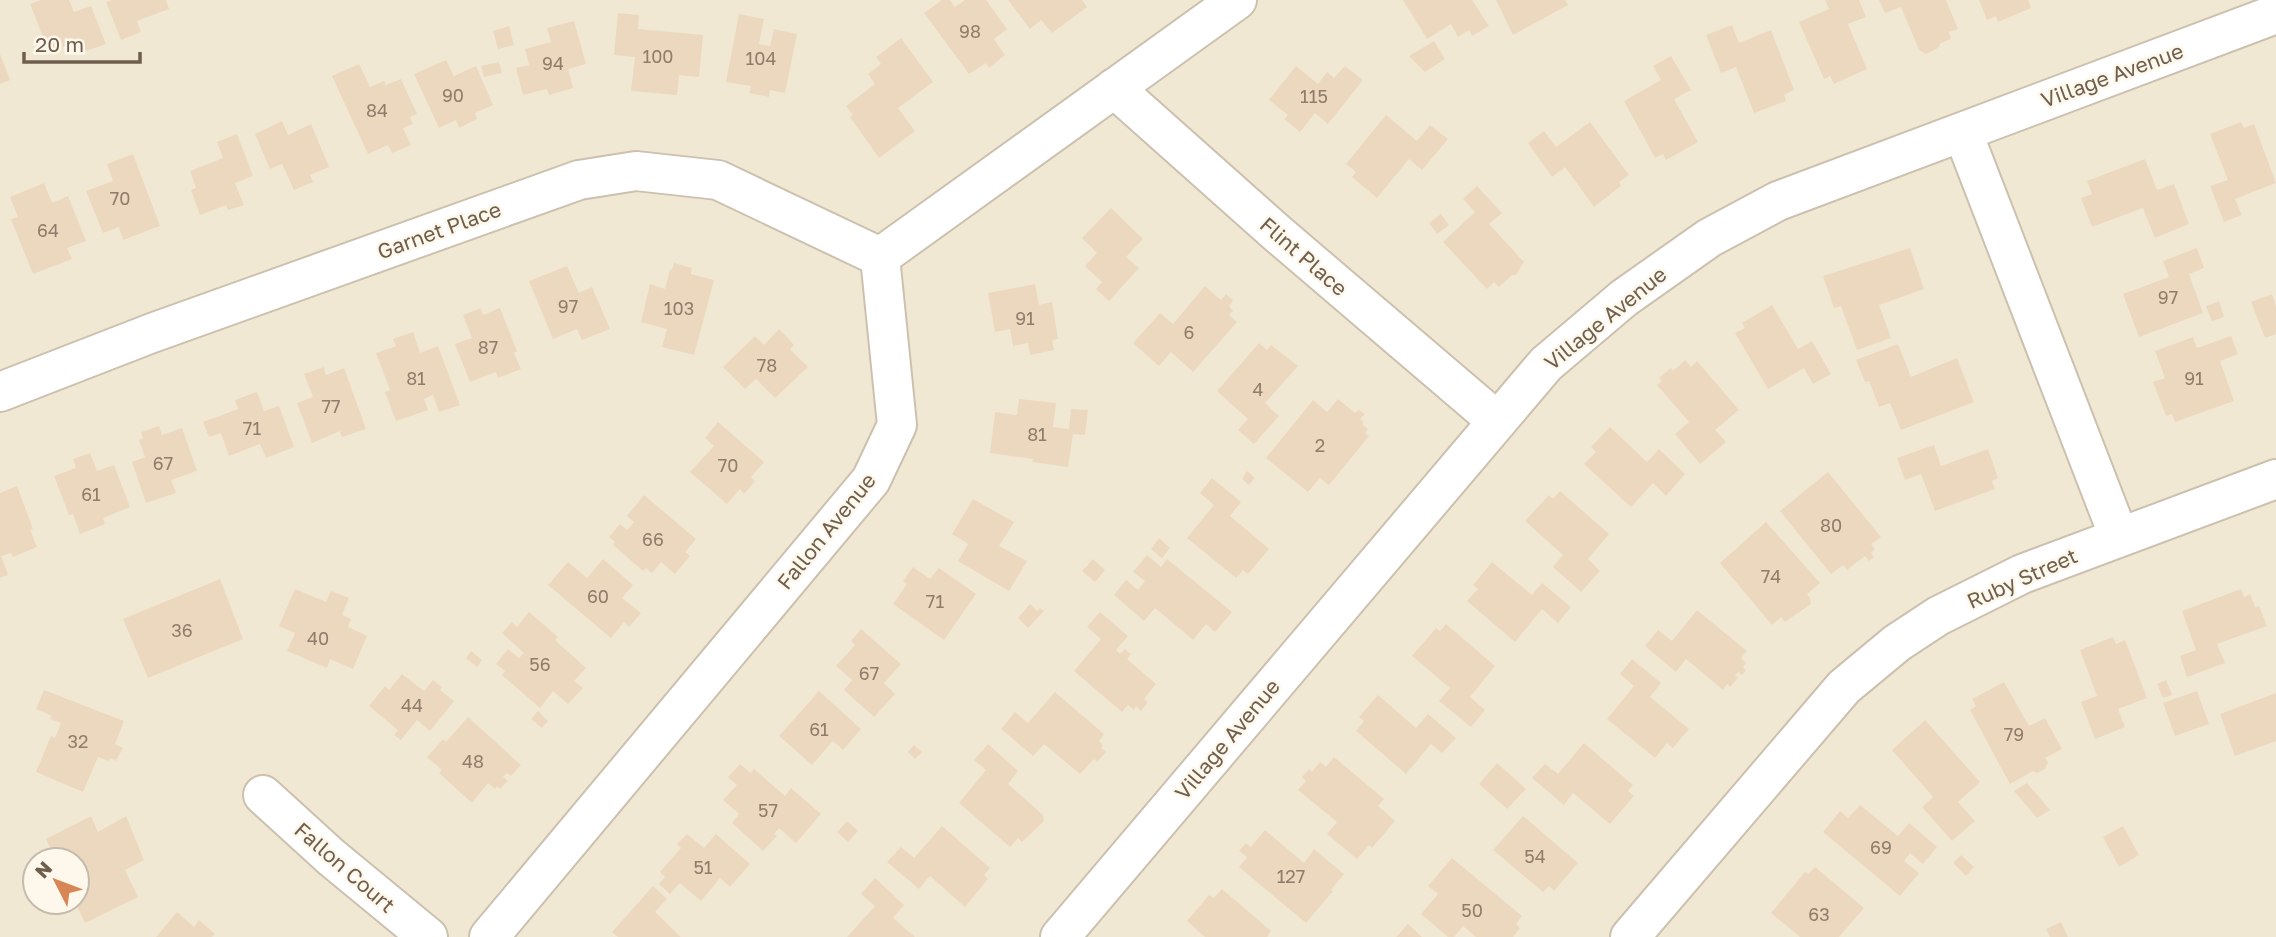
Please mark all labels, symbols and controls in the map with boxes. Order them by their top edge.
house number: 98 [959,20,981,42]
scale bar [24,21,140,65]
text: 20 m [35,31,84,57]
street label: Village Avenue [2037,37,2187,113]
house number: 100 [642,45,674,67]
house number: 104 [746,47,776,69]
house number: 94 [542,52,564,74]
house number: 90 [442,84,464,106]
house number: 115 [1300,85,1328,107]
house number: 84 [366,99,388,121]
house number: 70 [110,187,130,209]
street label: Garnet Place [374,196,504,264]
street label: Flint Place [1255,211,1353,301]
house number: 64 [37,219,59,241]
street label: Village Avenue [1539,261,1671,375]
house number: 97 [2158,286,2178,308]
house number: 97 [558,295,578,317]
house number: 103 [664,297,694,319]
house number: 91 [1015,307,1035,329]
house number: 6 [1184,321,1194,343]
house number: 87 [478,336,498,358]
house number: 78 [757,354,777,376]
house number: 81 [406,367,426,389]
house number: 91 [2184,367,2204,389]
house number: 4 [1253,378,1264,400]
house number: 77 [321,395,341,417]
house number: 71 [243,417,261,439]
house number: 81 [1027,423,1047,445]
house number: 2 [1315,434,1325,456]
house number: 67 [153,452,173,474]
house number: 70 [718,454,738,476]
street label: Fallon Avenue [771,468,881,594]
house number: 61 [81,483,101,505]
house number: 80 [1820,514,1842,536]
house number: 66 [642,528,664,550]
street label: Ruby Street [1963,542,2081,614]
house number: 74 [1761,565,1781,587]
house number: 60 [587,585,609,607]
house number: 71 [926,590,944,612]
house number: 36 [171,619,193,641]
house number: 40 [307,627,329,649]
house number: 56 [529,653,551,675]
house number: 67 [859,662,879,684]
street label: Village Avenue [1169,673,1285,805]
house number: 44 [401,694,423,716]
house number: 61 [809,718,829,740]
house number: 79 [2004,723,2024,745]
house number: 32 [68,730,88,752]
house number: 48 [462,750,484,772]
house number: 57 [758,799,778,821]
street label: Fallon Court [289,816,401,918]
house number: 69 [1870,836,1892,858]
house number: 54 [1524,845,1546,867]
north arrow [21,846,91,916]
text: N [30,856,56,882]
house number: 51 [693,856,713,878]
house number: 127 [1277,865,1305,887]
house number: 50 [1461,899,1483,921]
house number: 63 [1808,903,1830,925]

